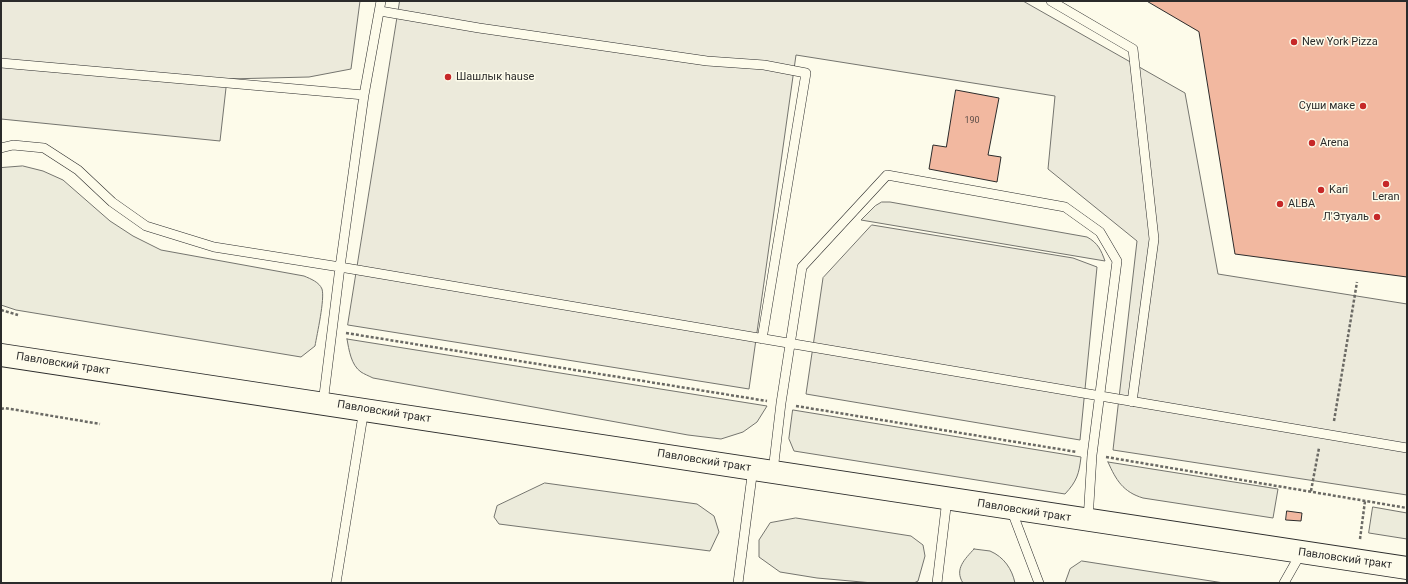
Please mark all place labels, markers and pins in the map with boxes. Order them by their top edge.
place label: New York Pizza [1302,35,1378,49]
marker: New York Pizza [1289,37,1299,47]
place label: Шашлык hause [456,70,534,84]
marker: Шашлык hause [443,72,453,82]
place label: Суши маке [1299,99,1355,113]
marker: Суши маке [1358,101,1368,111]
place label: Arena [1320,136,1349,150]
marker: Arena [1307,138,1317,148]
marker: Leran [1381,179,1391,189]
place label: Kari [1329,183,1348,197]
marker: Kari [1316,185,1326,195]
place label: Leran [1372,190,1400,204]
place label: ALBA [1288,197,1315,211]
marker: ALBA [1275,199,1285,209]
place label: Л'Этуаль [1323,210,1369,224]
marker: Л'Этуаль [1372,212,1382,222]

